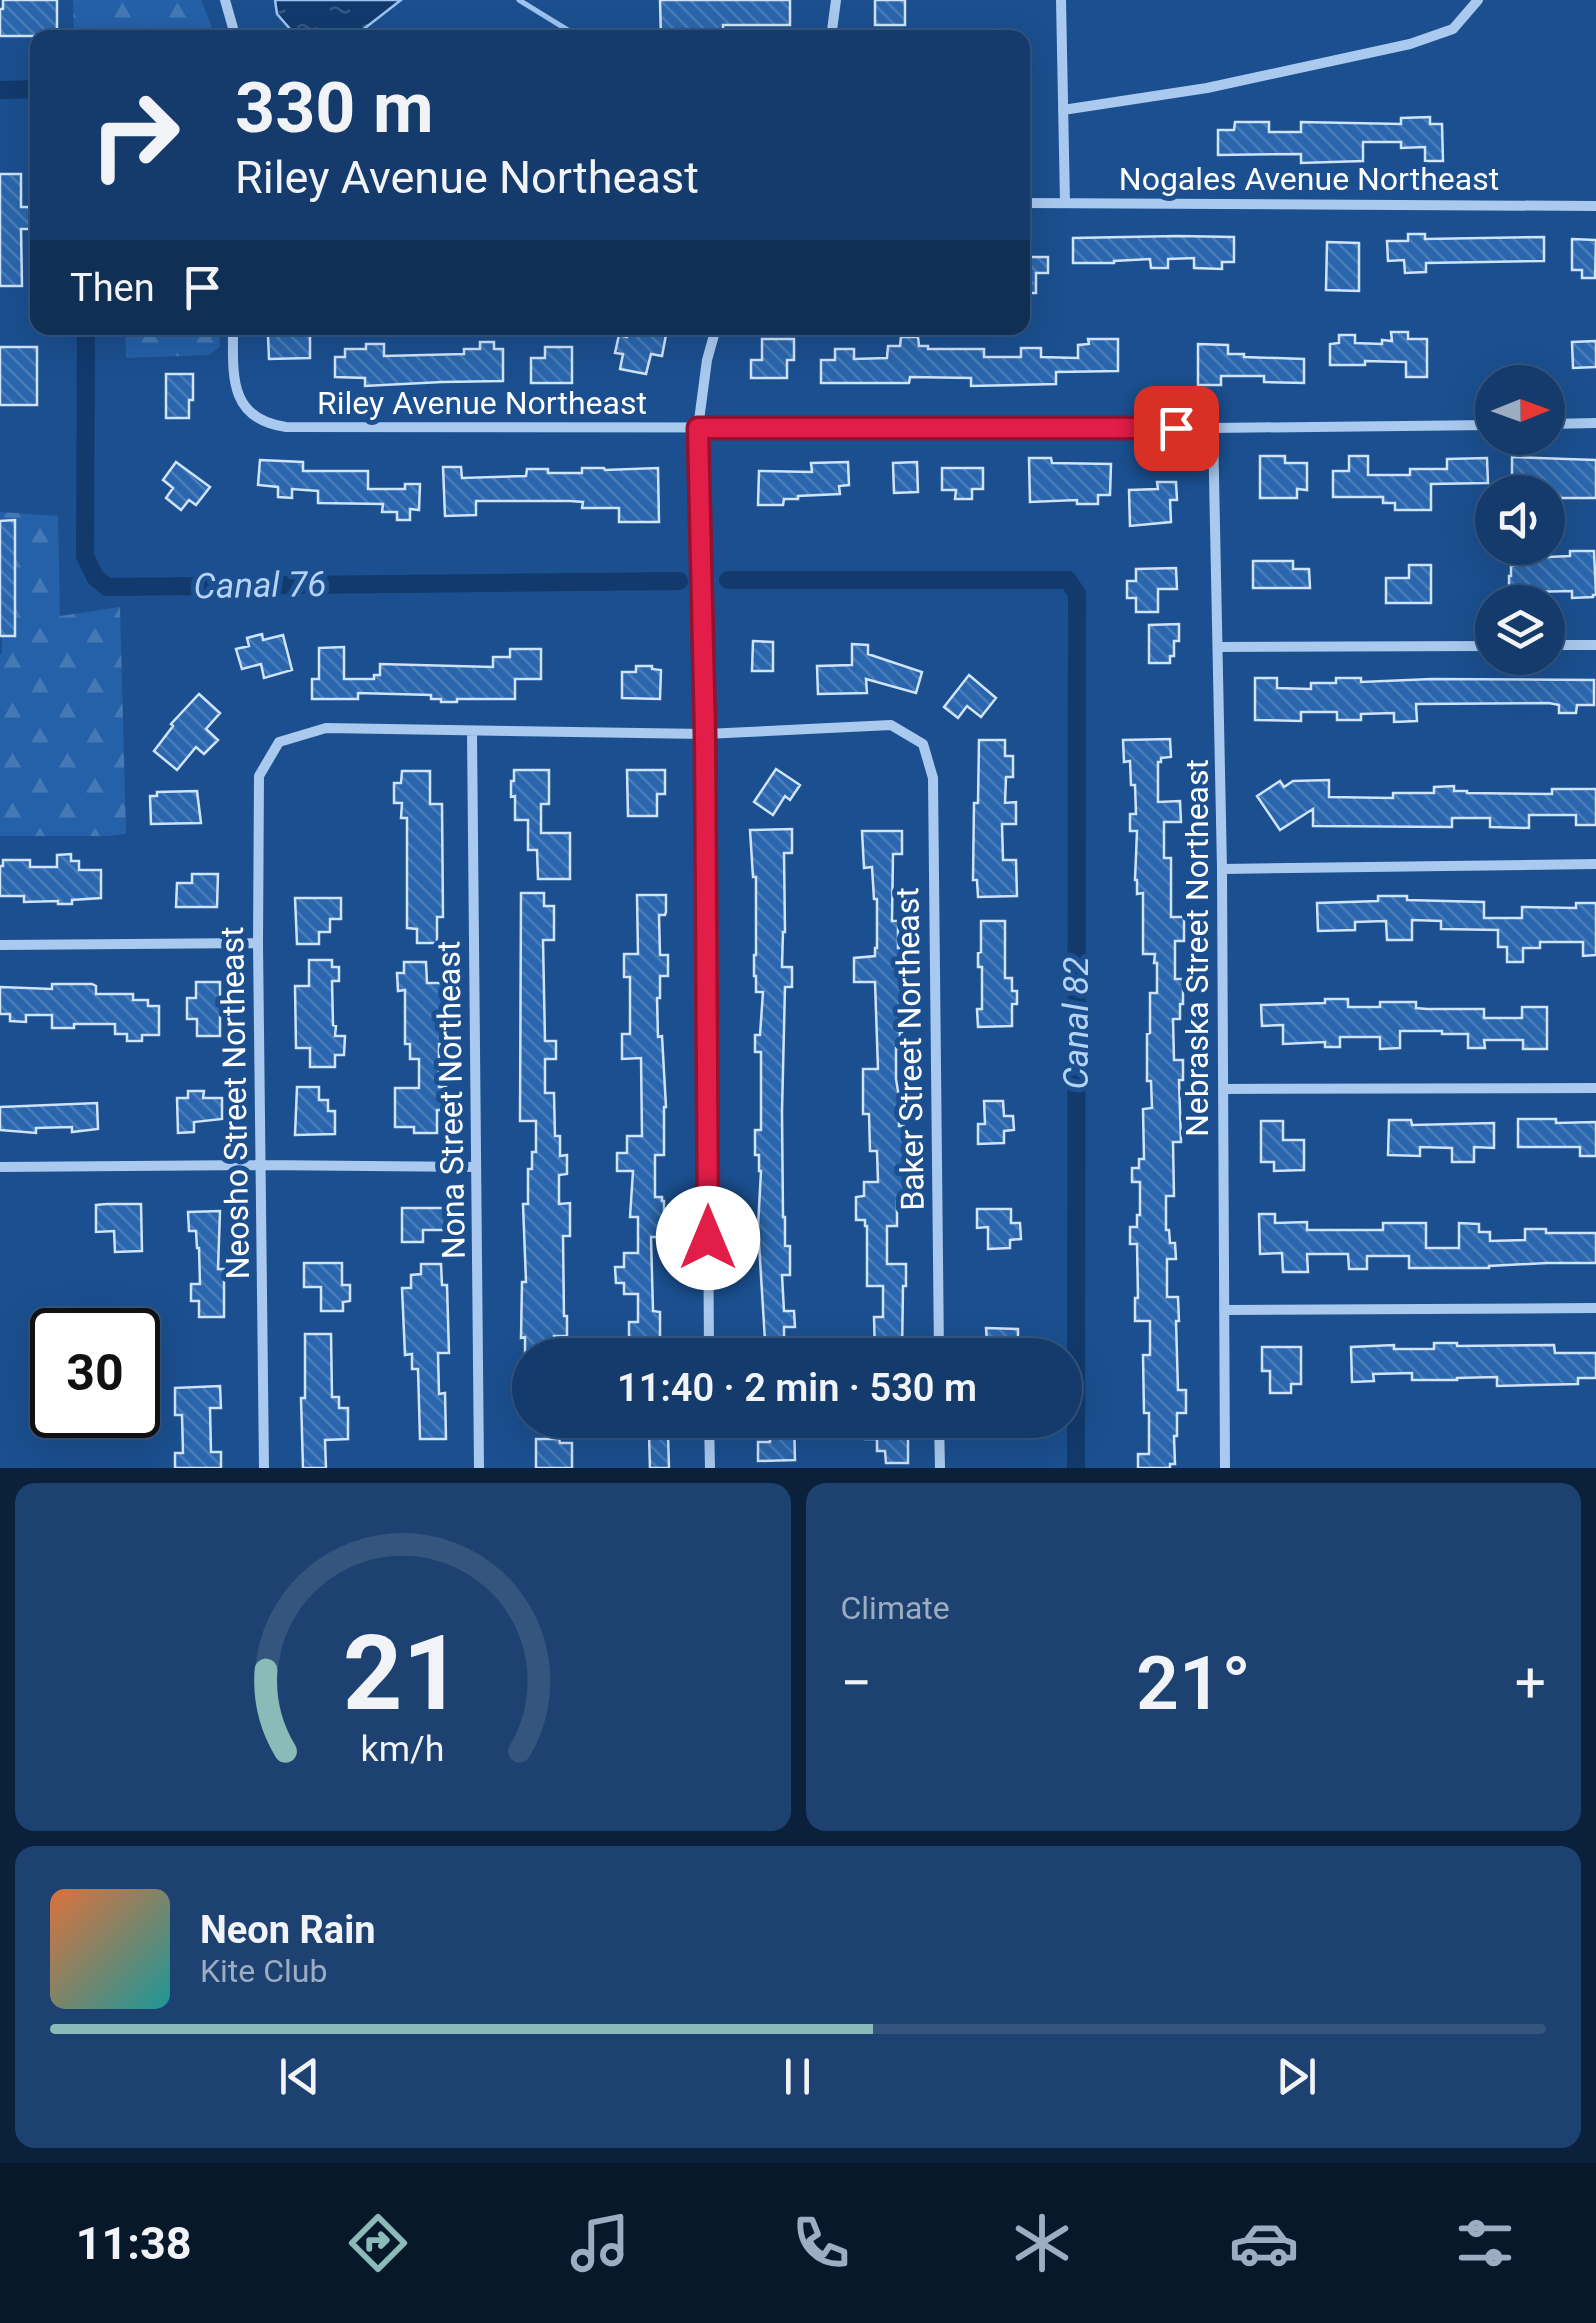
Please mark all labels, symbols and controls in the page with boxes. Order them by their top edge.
text: 330 m [235,67,434,149]
icon: right [70,70,200,200]
text: Riley Avenue Northeast [235,151,699,204]
street label: Nogales Avenue Northeast [1119,160,1499,198]
icon: arrive [175,260,230,315]
text: Then [70,266,155,310]
north arrow [1475,365,1565,455]
map controls [1475,365,1565,675]
street label: Riley Avenue Northeast [317,384,647,422]
pin [1134,386,1219,471]
icon: arrive [1149,401,1204,456]
button: sound [1475,475,1565,565]
water label: Canal 76 [193,564,327,607]
button: layers [1475,585,1565,675]
street label: Nebraska Street Northeast [1178,759,1216,1137]
street label: Baker Street Northeast [888,887,932,1211]
street label: Neosho Street Northeast [213,926,257,1280]
street label: Nona Street Northeast [429,940,473,1260]
water label: Canal 82 [1056,957,1097,1089]
position arrow [656,1186,760,1290]
speed limit sign: 30 [30,1308,160,1438]
text: 11:40 · 2 min · 530 m [617,1366,977,1410]
text: Climate [841,1589,950,1627]
text: 21 [343,1613,462,1734]
text: 21° [1136,1639,1251,1727]
text: − [841,1651,872,1715]
text: + [1515,1651,1546,1715]
text: km/h [361,1728,445,1770]
text: Neon Rain [200,1908,376,1952]
text: Kite Club [200,1952,327,1990]
icon: previous [272,2049,327,2104]
icon: pause [770,2049,825,2104]
icon: next [1269,2049,1324,2104]
icon: directions [343,2208,413,2278]
icon: music [565,2208,635,2278]
icon: phone [786,2208,856,2278]
icon: climate [1007,2208,1077,2278]
icon: car [1229,2208,1299,2278]
icon: filters [1450,2208,1520,2278]
text: 11:38 [76,2217,192,2270]

